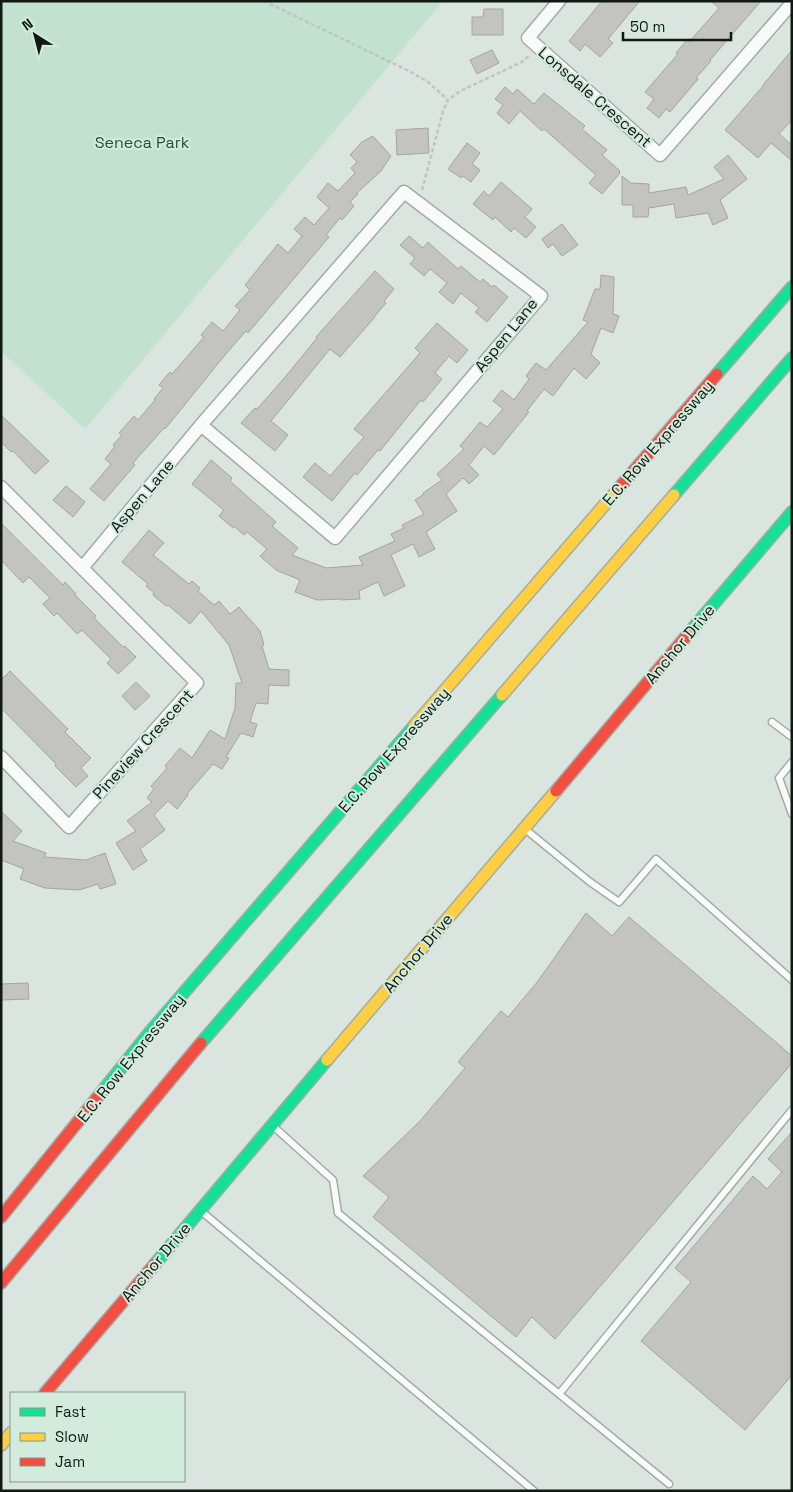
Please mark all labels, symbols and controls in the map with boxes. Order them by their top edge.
north arrow [10,10,60,60]
scale bar [623,10,730,42]
text: N [18,14,36,35]
text: 50 m [630,17,665,36]
street label: Lonsdale Crescent [534,42,656,152]
park label: Seneca Park [95,132,190,153]
street label: Aspen Lane [470,294,542,376]
street label: E.C. Row Expressway [598,376,718,510]
street label: Aspen Lane [105,455,179,537]
street label: Anchor Drive [641,600,719,688]
street label: E.C. Row Expressway [334,683,454,817]
street label: Pineview Crescent [88,685,198,803]
street label: Anchor Drive [379,909,457,997]
street label: E.C. Row Expressway [73,989,189,1127]
street label: Anchor Drive [117,1218,195,1306]
legend [10,1392,185,1482]
text: Fast [55,1402,86,1421]
text: Slow [55,1427,89,1446]
text: Jam [55,1452,85,1471]

